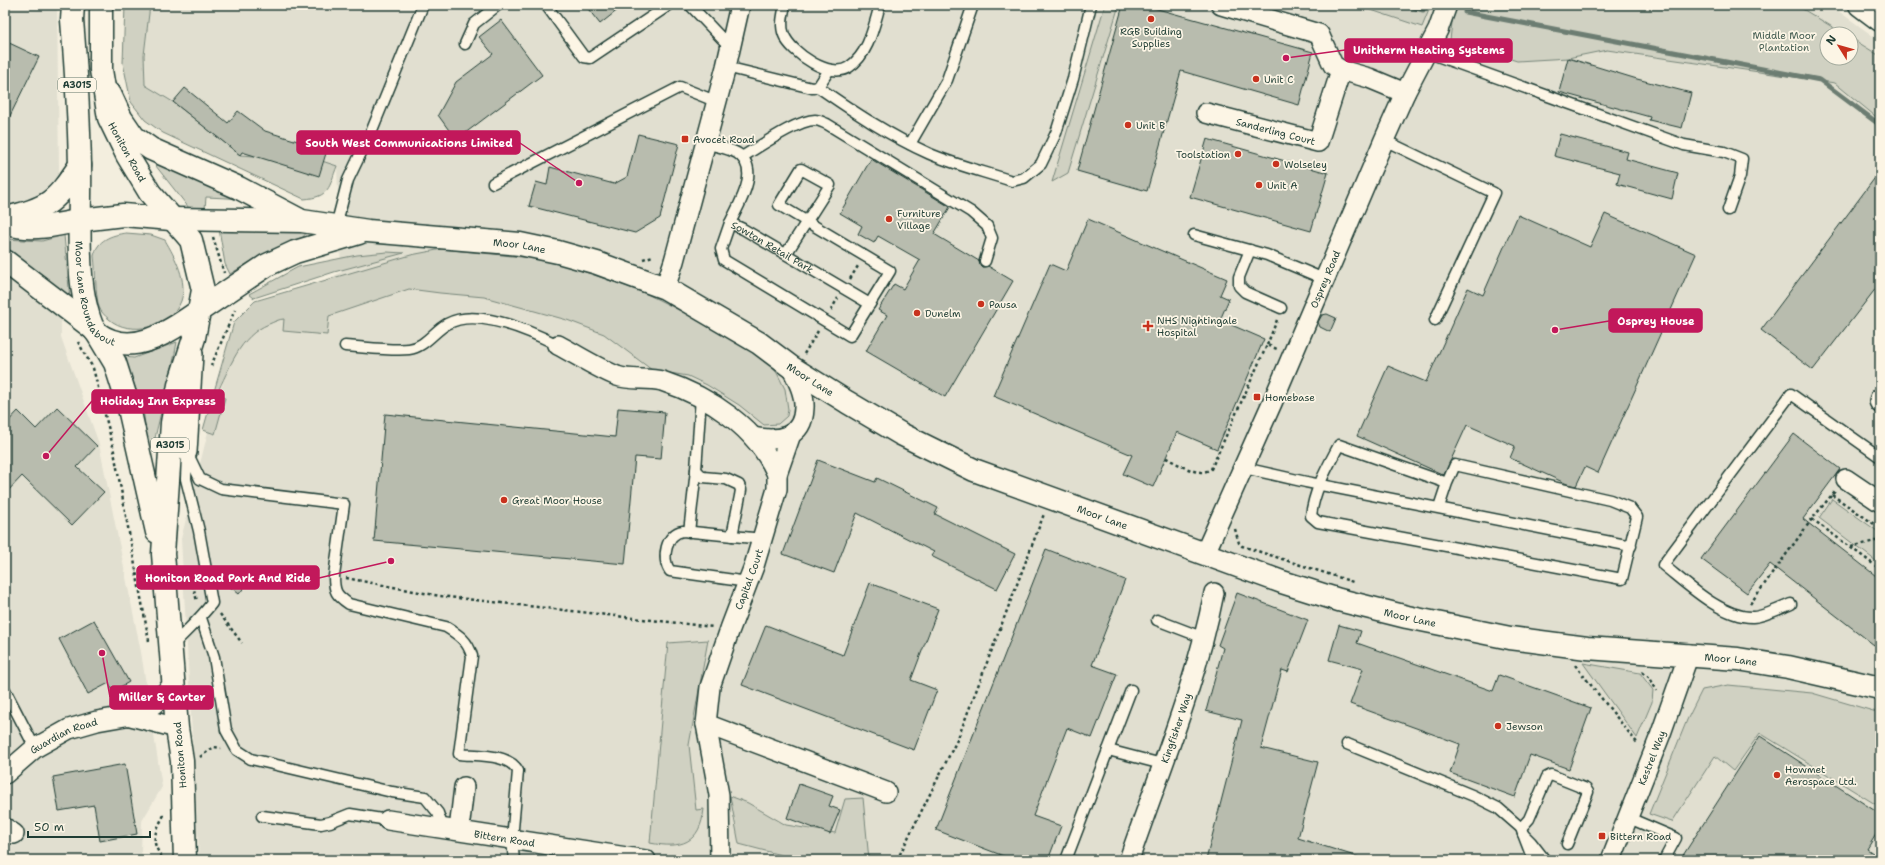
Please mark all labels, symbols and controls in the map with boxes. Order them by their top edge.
marker: RGB Building Supplies [1146,14,1156,24]
place label: RGB Building Supplies [1120,25,1182,50]
north arrow [1819,26,1859,66]
park label: Middle Moor Plantation [1752,29,1816,54]
text: N [1823,32,1840,48]
callout: Unitherm Heating Systems [1345,39,1512,62]
text: Unitherm Heating Systems [1353,43,1505,58]
place label: Unit C [1264,73,1293,86]
marker: Unit C [1251,74,1261,84]
road number: A3015 [58,78,96,92]
street label: Sanderling Court [1235,115,1317,148]
place label: Unit B [1136,119,1165,132]
street label: Honiton Road [105,120,149,185]
marker: Unit B [1123,120,1133,130]
callout: South West Communications Limited [297,131,520,154]
place label: Avocet Road [693,133,755,146]
marker: Avocet Road [680,134,690,144]
text: South West Communications Limited [305,136,513,151]
place label: Toolstation [1176,148,1230,161]
marker: Toolstation [1233,149,1243,159]
place label: Wolseley [1284,158,1327,171]
marker: Wolseley [1271,159,1281,169]
place label: Unit A [1267,179,1297,192]
marker: Unit A [1254,180,1264,190]
place label: Furniture Village [897,207,941,232]
marker: Furniture Village [884,214,894,224]
street label: Sowton Retail Park [729,218,816,276]
street label: Moor Lane [493,235,547,256]
street label: Moor Lane Roundabout [73,241,117,348]
street label: Osprey Road [1307,248,1343,310]
place label: Pausa [989,298,1018,311]
marker: Pausa [976,299,986,309]
place label: Dunelm [925,307,961,320]
marker: Dunelm [912,308,922,318]
callout: Osprey House [1609,309,1702,332]
place label: NHS Nightingale Hospital [1157,314,1237,339]
text: Osprey House [1617,314,1695,329]
marker: NHS Nightingale Hospital [1142,320,1154,332]
street label: Moor Lane [785,360,837,399]
callout: Holiday Inn Express [92,390,224,413]
place label: Homebase [1265,391,1315,404]
marker: Homebase [1252,392,1262,402]
text: Holiday Inn Express [100,394,216,409]
road number: A3015 [151,438,189,452]
place label: Great Moor House [512,494,603,507]
marker: Great Moor House [499,495,509,505]
street label: Moor Lane [1075,502,1130,532]
street label: Capital Court [732,547,765,611]
callout: Honiton Road Park And Ride [137,566,319,589]
text: Honiton Road Park And Ride [145,571,311,586]
street label: Moor Lane [1383,605,1438,629]
street label: Moor Lane [1704,650,1759,669]
callout: Miller & Carter [110,686,213,709]
text: Miller & Carter [118,690,206,705]
street label: Kingfisher Way [1158,691,1194,765]
street label: Guardian Road [27,715,99,757]
place label: Jewson [1506,720,1543,733]
street label: Honiton Road [171,721,189,789]
marker: Jewson [1493,721,1503,731]
street label: Kestrel Way [1635,728,1668,787]
place label: Howmet Aerospace Ltd. [1785,763,1857,788]
marker: Howmet Aerospace Ltd. [1772,770,1782,780]
scale bar [28,813,150,839]
text: 50 m [34,819,64,835]
street label: Bittern Road [473,827,537,849]
place label: Bittern Road [1610,830,1672,843]
marker: Bittern Road [1597,831,1607,841]

